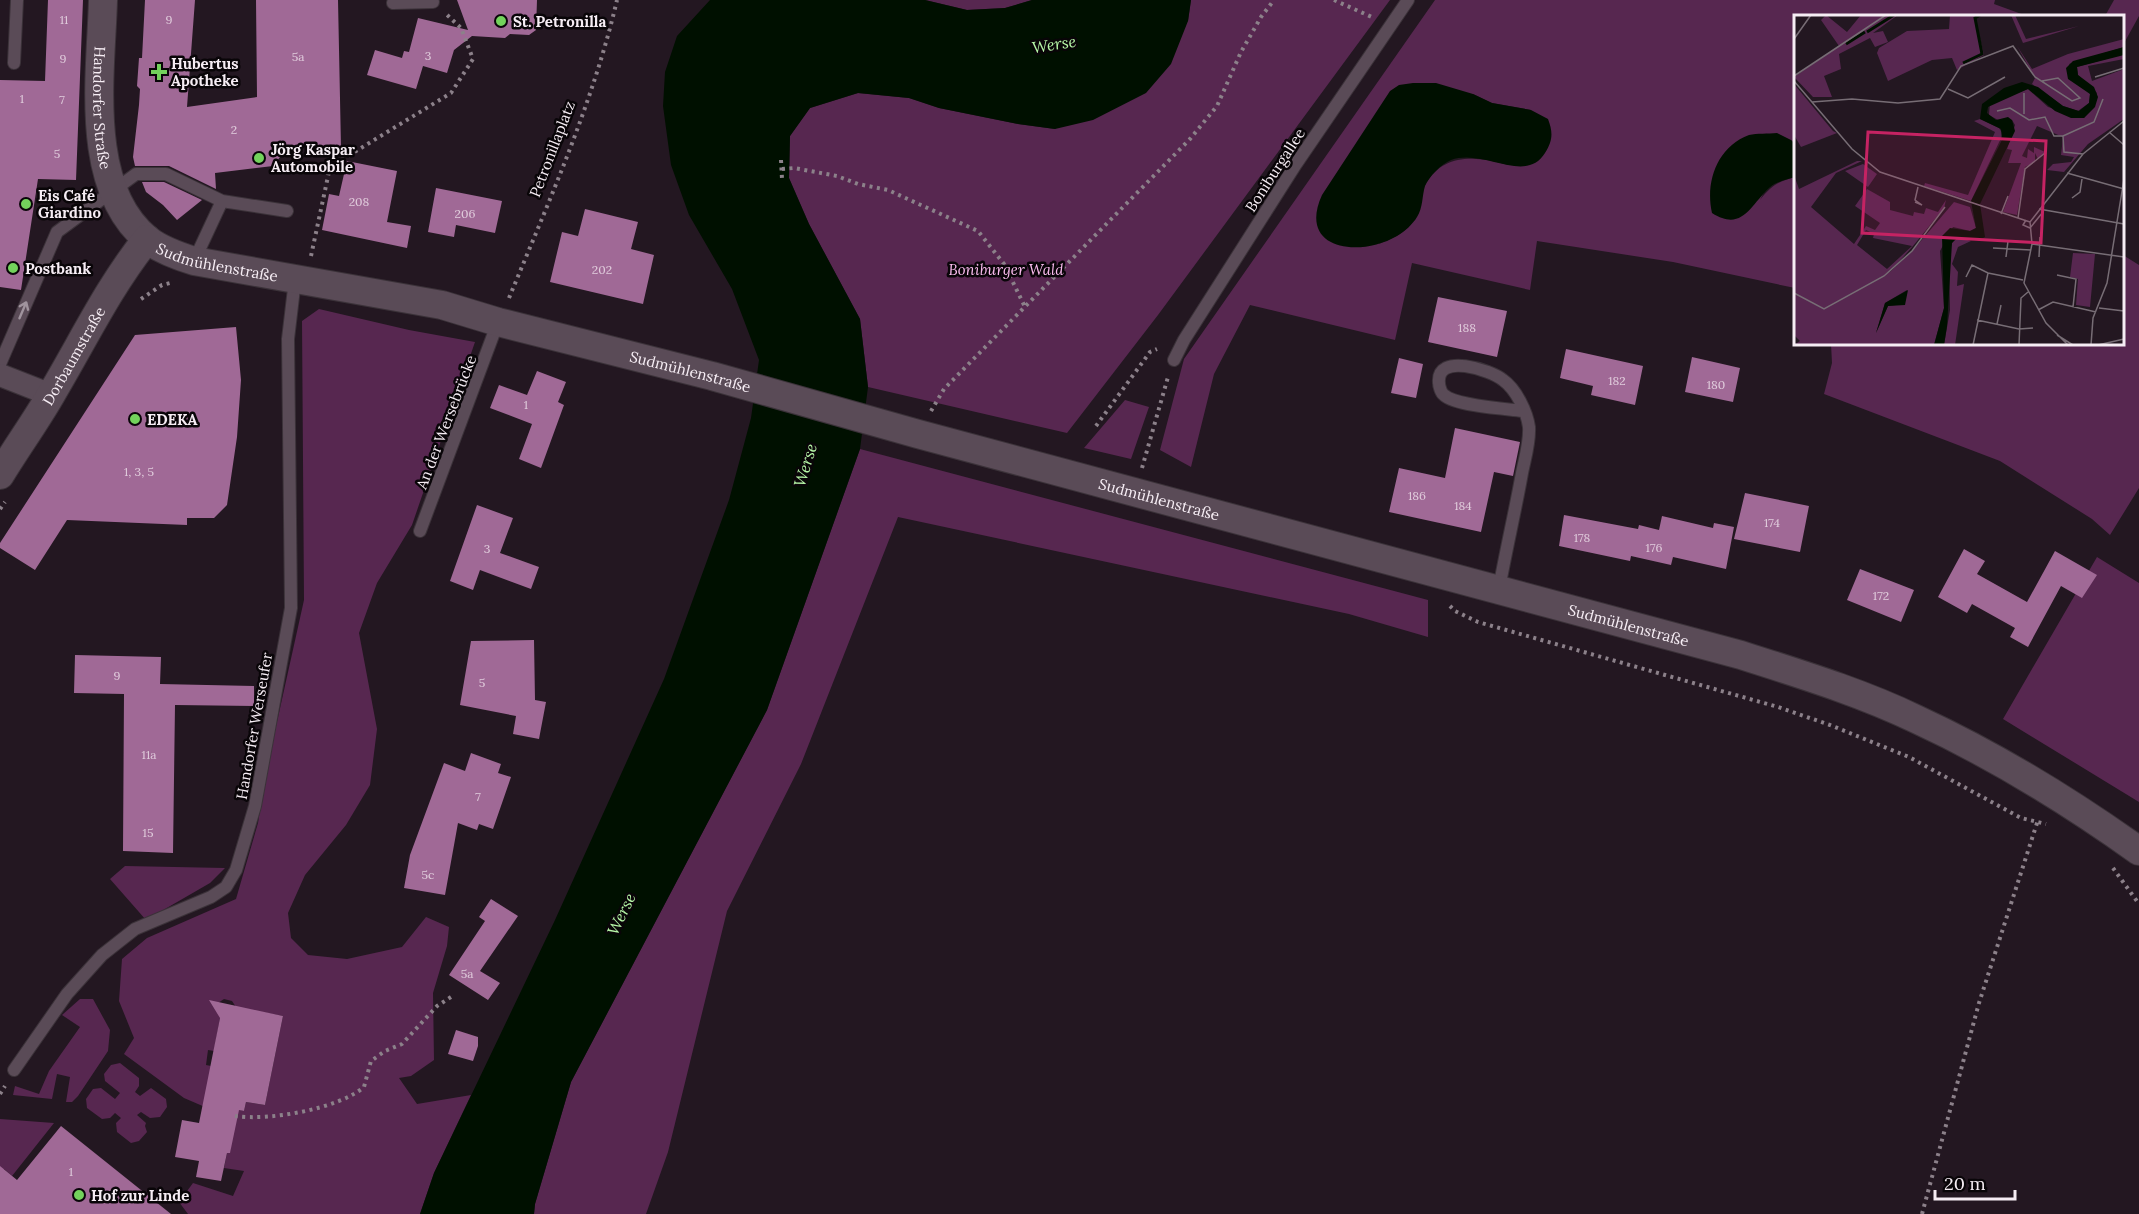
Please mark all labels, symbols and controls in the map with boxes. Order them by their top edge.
house number: 11 [60,12,68,27]
house number: 9 [166,12,173,27]
place label: St. Petronilla [513,12,607,31]
marker: St. Petronilla [494,14,508,28]
inset map [1794,15,2124,345]
water label: Werse [1031,31,1078,57]
street label: Handorfer Straße [90,46,116,171]
house number: 3 [425,48,432,63]
house number: 5a [292,49,304,64]
house number: 9 [60,51,67,66]
place label: Hubertus Apotheke [171,54,239,90]
marker: Hubertus Apotheke [152,65,166,79]
house number: 1 [20,91,24,106]
house number: 7 [59,92,65,107]
street label: Petronillaplatz [525,98,579,200]
house number: 2 [231,122,237,137]
street label: Boniburgallee [1241,125,1309,215]
place label: Jörg Kaspar Automobile [271,140,356,176]
house number: 5 [54,146,60,161]
marker: Jörg Kaspar Automobile [252,151,266,165]
place label: Eis Café Giardino [38,186,101,222]
house number: 208 [349,194,370,209]
marker: Eis Café Giardino [19,197,33,211]
house number: 206 [455,206,475,221]
street label: Sudmühlenstraße [153,238,279,285]
place label: Postbank [25,259,91,278]
park label: Boniburger Wald [948,260,1064,279]
marker: Postbank [6,261,20,275]
house number: 202 [592,262,612,277]
one-way arrow [18,302,29,320]
street label: Dorbaumstraße [38,303,109,408]
house number: 188 [1458,320,1476,335]
street label: Sudmühlenstraße [628,346,753,396]
street label: An der Wersebrücke [411,352,480,493]
house number: 182 [1608,373,1626,388]
house number: 180 [1707,377,1725,392]
house number: 1 [524,397,528,412]
place label: EDEKA [147,410,198,429]
marker: EDEKA [128,412,142,426]
water label: Werse [789,441,821,489]
house number: 1, 3, 5 [124,464,154,479]
street label: Sudmühlenstraße [1097,473,1222,524]
house number: 186 [1408,488,1426,503]
house number: 184 [1454,498,1472,513]
house number: 174 [1764,515,1781,530]
house number: 178 [1574,530,1591,545]
house number: 176 [1646,540,1662,555]
house number: 3 [484,541,491,556]
house number: 172 [1873,588,1889,603]
street label: Sudmühlenstraße [1566,600,1691,650]
street label: Handorfer Werseufer [232,651,276,801]
house number: 9 [114,668,121,683]
house number: 5 [479,675,485,690]
house number: 11a [142,747,156,762]
house number: 7 [475,789,481,804]
house number: 15 [143,825,153,840]
house number: 5c [422,867,434,882]
water label: Werse [602,889,640,938]
house number: 5a [461,966,473,981]
scale bar [1935,1163,2014,1201]
house number: 1 [69,1164,73,1179]
text: 20 m [1944,1172,1986,1195]
place label: Hof zur Linde [91,1186,189,1205]
marker: Hof zur Linde [72,1188,86,1202]

